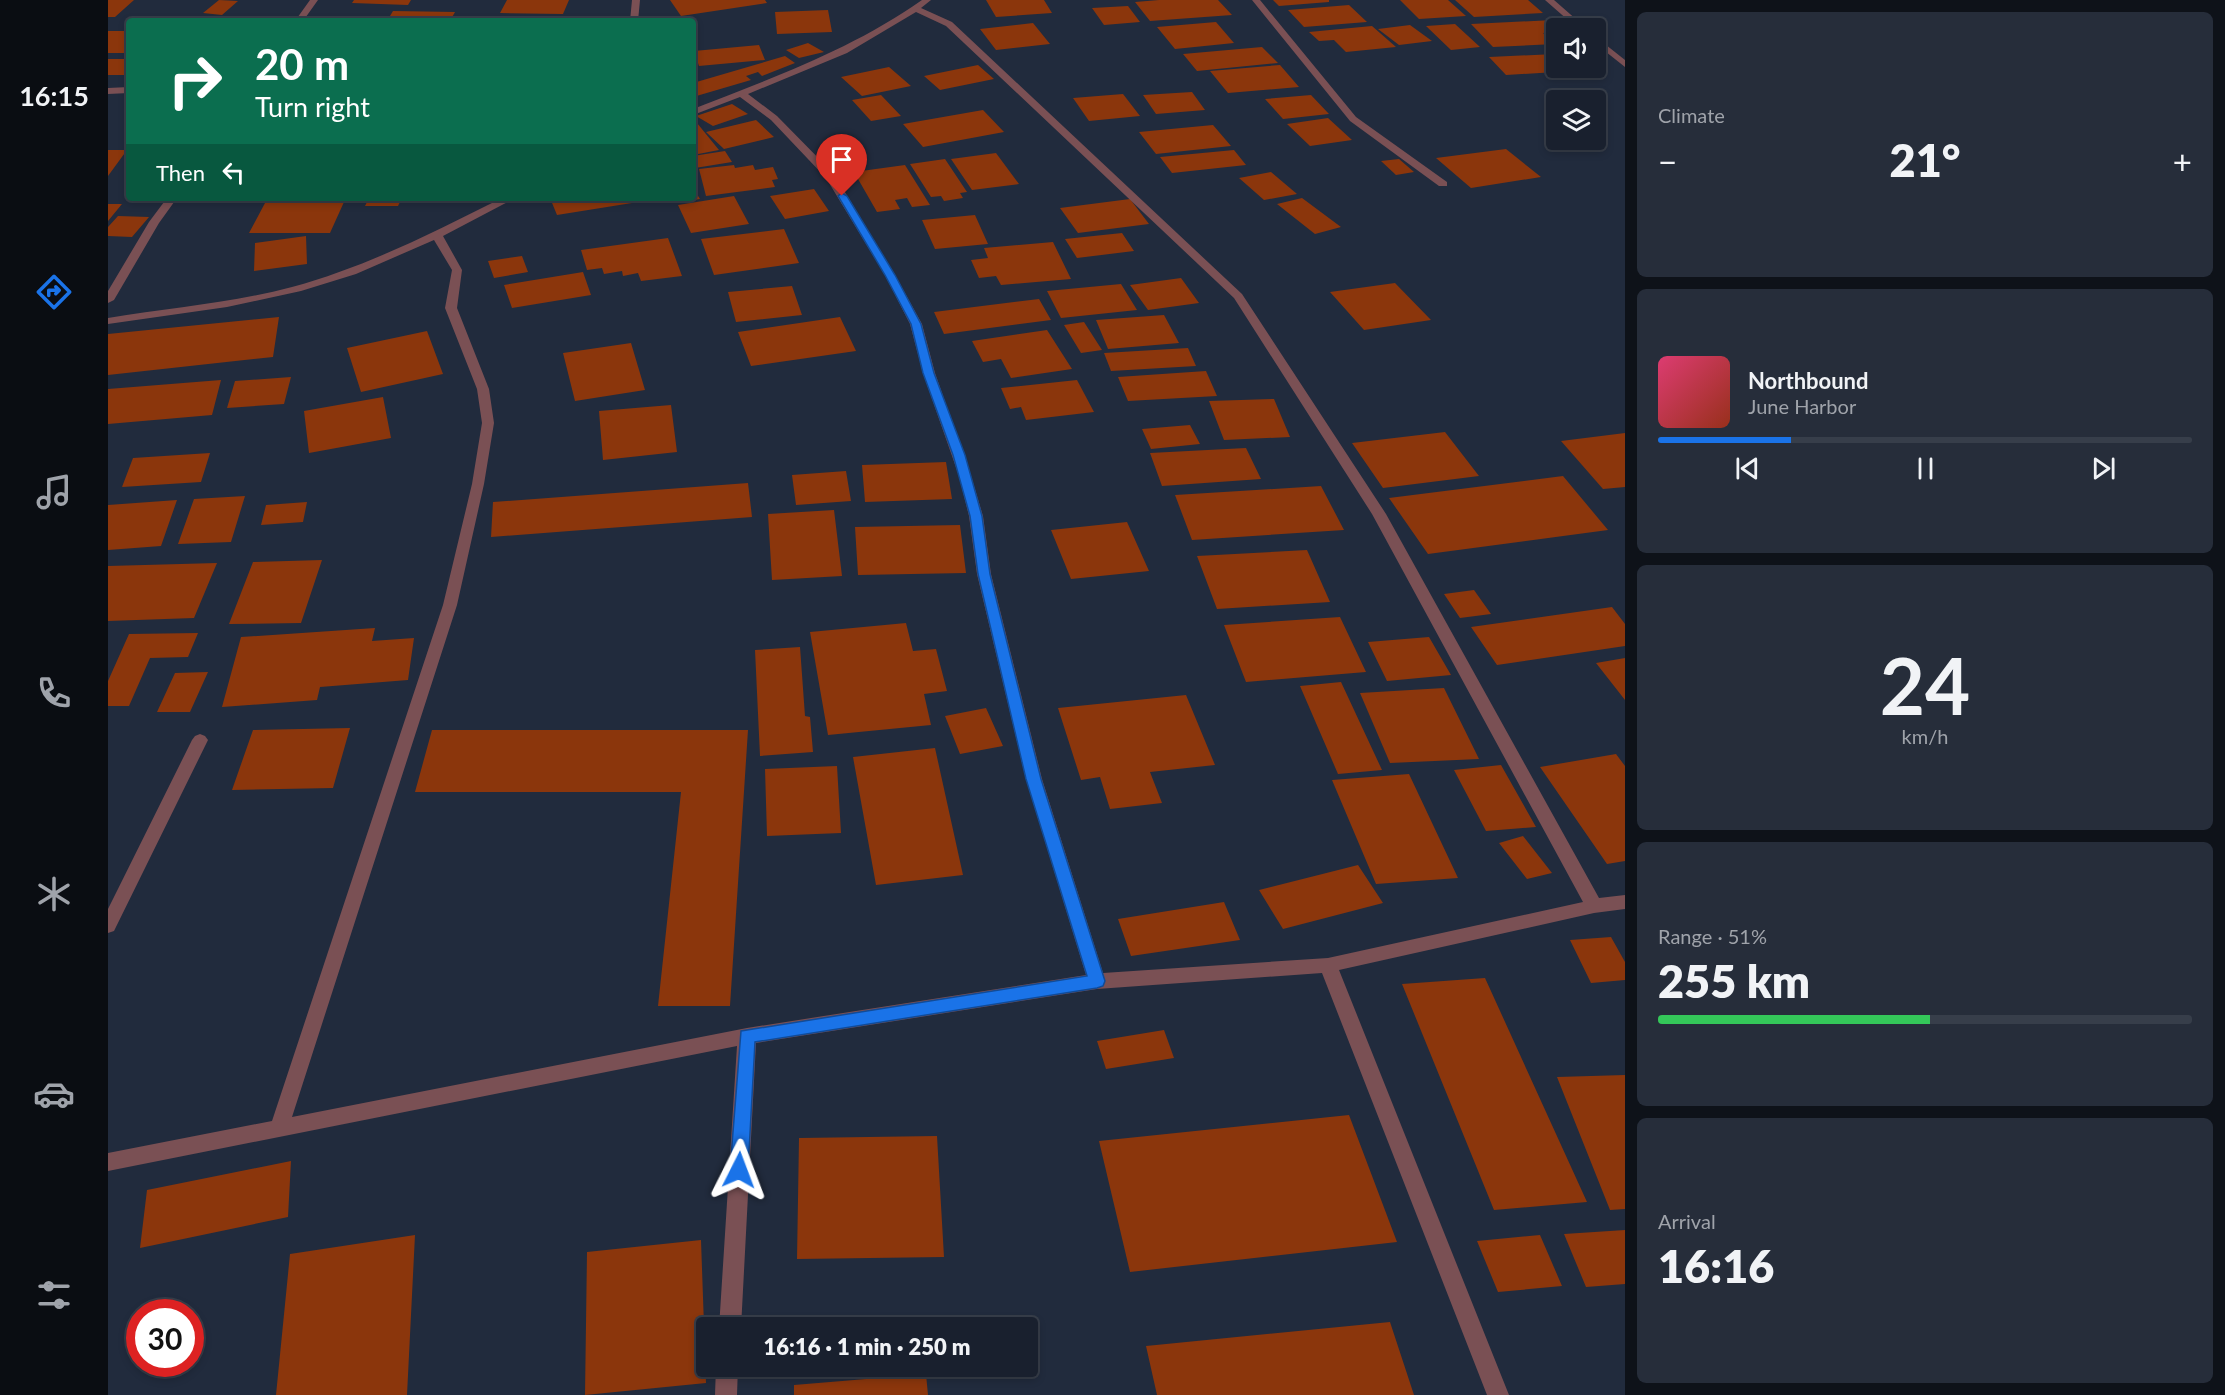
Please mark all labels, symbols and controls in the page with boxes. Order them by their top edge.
map controls [1546,18,1606,150]
button: sound [1546,18,1606,78]
text: 20 m [255,39,349,89]
icon: right [156,42,234,120]
text: 16:15 [19,79,89,112]
text: Turn right [255,90,370,123]
button: layers [1546,90,1606,150]
text: Climate [1658,103,1725,127]
text: 21° [1890,133,1960,187]
pin [816,134,867,196]
text: − [1658,141,1677,181]
text: + [2173,141,2192,181]
icon: arrive [825,143,858,176]
icon: left [217,156,250,189]
text: Then [156,159,205,186]
icon: directions [33,271,75,313]
text: Northbound [1748,367,1868,394]
text: June Harbor [1748,394,1856,418]
icon: previous [1731,452,1764,485]
icon: pause [1909,452,1942,485]
icon: next [2087,452,2120,485]
icon: music [33,471,75,513]
text: 24 [1880,638,1970,732]
icon: phone [33,672,75,714]
text: km/h [1902,724,1948,748]
icon: climate [33,873,75,915]
text: Range · 51% [1658,924,1767,948]
text: 255 km [1658,954,1810,1008]
icon: car [33,1073,75,1115]
position arrow [707,1138,771,1202]
text: Arrival [1658,1209,1716,1233]
text: 16:16 [1658,1239,1774,1293]
icon: filters [33,1274,75,1316]
speed limit sign: 30 [126,1299,204,1377]
text: 16:16 · 1 min · 250 m [764,1333,970,1360]

